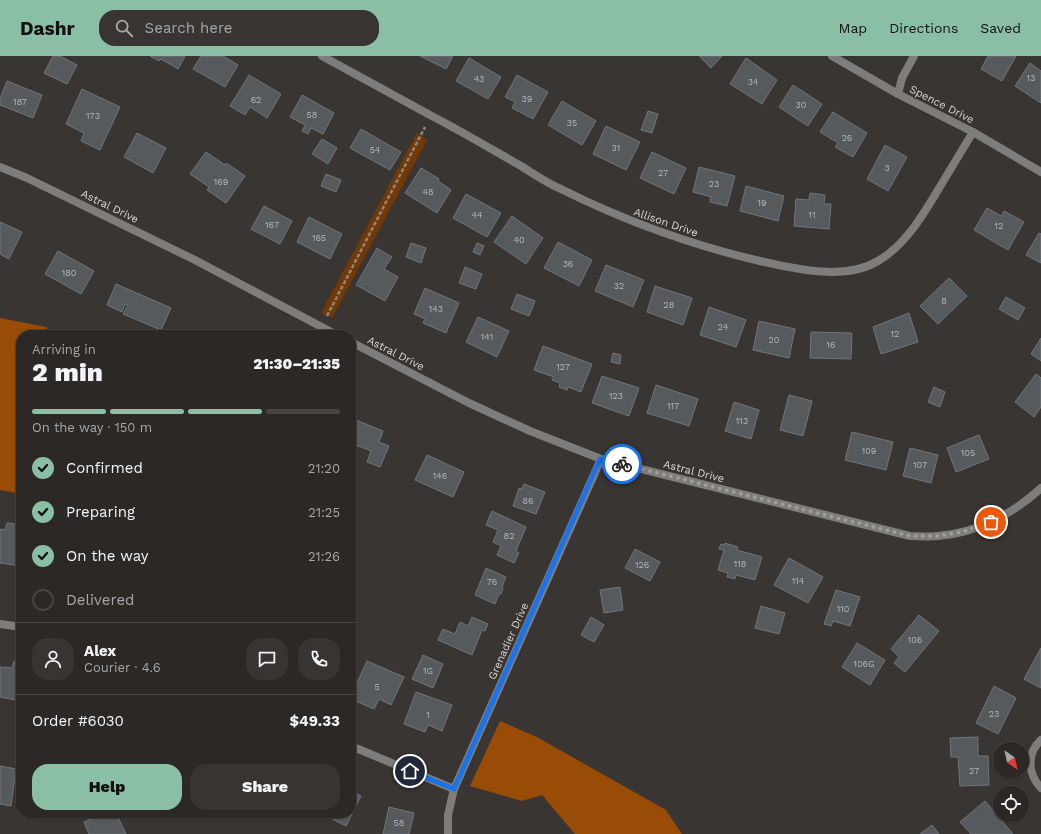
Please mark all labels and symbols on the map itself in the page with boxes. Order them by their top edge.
house number: 13 [1027,73,1035,83]
house number: 43 [474,74,484,84]
house number: 34 [748,77,759,87]
street label: Spence Drive [907,83,976,126]
house number: 39 [522,94,532,104]
house number: 62 [251,95,261,105]
house number: 187 [13,97,27,107]
house number: 30 [796,100,807,110]
house number: 58 [307,110,317,120]
house number: 173 [86,111,100,121]
house number: 35 [567,118,577,128]
house number: 26 [842,133,852,143]
house number: 31 [612,143,620,153]
house number: 54 [370,145,381,155]
house number: 3 [884,163,890,173]
house number: 27 [658,168,668,178]
house number: 169 [214,177,228,187]
house number: 23 [709,179,719,189]
street label: Astral Drive [79,187,141,226]
house number: 48 [422,187,434,197]
house number: 19 [757,198,767,208]
street label: Allison Drive [632,205,700,240]
house number: 44 [472,210,483,220]
house number: 11 [808,210,816,220]
house number: 167 [265,220,279,230]
house number: 12 [995,221,1003,231]
house number: 165 [312,233,326,243]
house number: 40 [513,235,525,245]
house number: 36 [563,259,573,269]
house number: 180 [62,268,77,278]
house number: 32 [614,281,624,291]
house number: 8 [941,296,947,306]
house number: 28 [664,300,674,310]
house number: 143 [429,304,443,314]
house number: 24 [718,322,729,332]
house number: 12 [891,329,899,339]
house number: 141 [481,332,493,342]
street label: Astral Drive [365,334,426,373]
house number: 20 [769,335,780,345]
house number: 16 [827,340,835,350]
house number: 127 [556,362,570,372]
house number: 123 [609,391,623,401]
house number: 117 [667,401,679,411]
house number: 113 [736,416,748,426]
courier [602,444,642,484]
house number: 109 [862,446,876,456]
house number: 105 [961,448,975,458]
street label: Astral Drive [662,458,726,485]
house number: 107 [913,460,927,470]
house number: 146 [433,471,447,481]
house number: 86 [522,496,534,506]
pin [974,505,1008,539]
house number: 82 [504,531,514,541]
house number: 118 [734,559,746,569]
house number: 126 [635,560,649,570]
house number: 114 [792,576,805,586]
house number: 76 [487,577,497,587]
street label: Grenadier Drive [486,601,531,682]
house number: 110 [837,604,850,614]
house number: 106 [908,635,922,645]
house number: 106G [853,659,875,669]
house number: 1G [423,666,433,676]
house number: 5 [374,682,380,692]
house number: 23 [989,709,999,719]
house number: 1 [426,710,430,720]
north arrow [993,742,1029,778]
pin [393,754,427,788]
house number: 27 [969,766,979,776]
house number: 58 [394,818,404,828]

